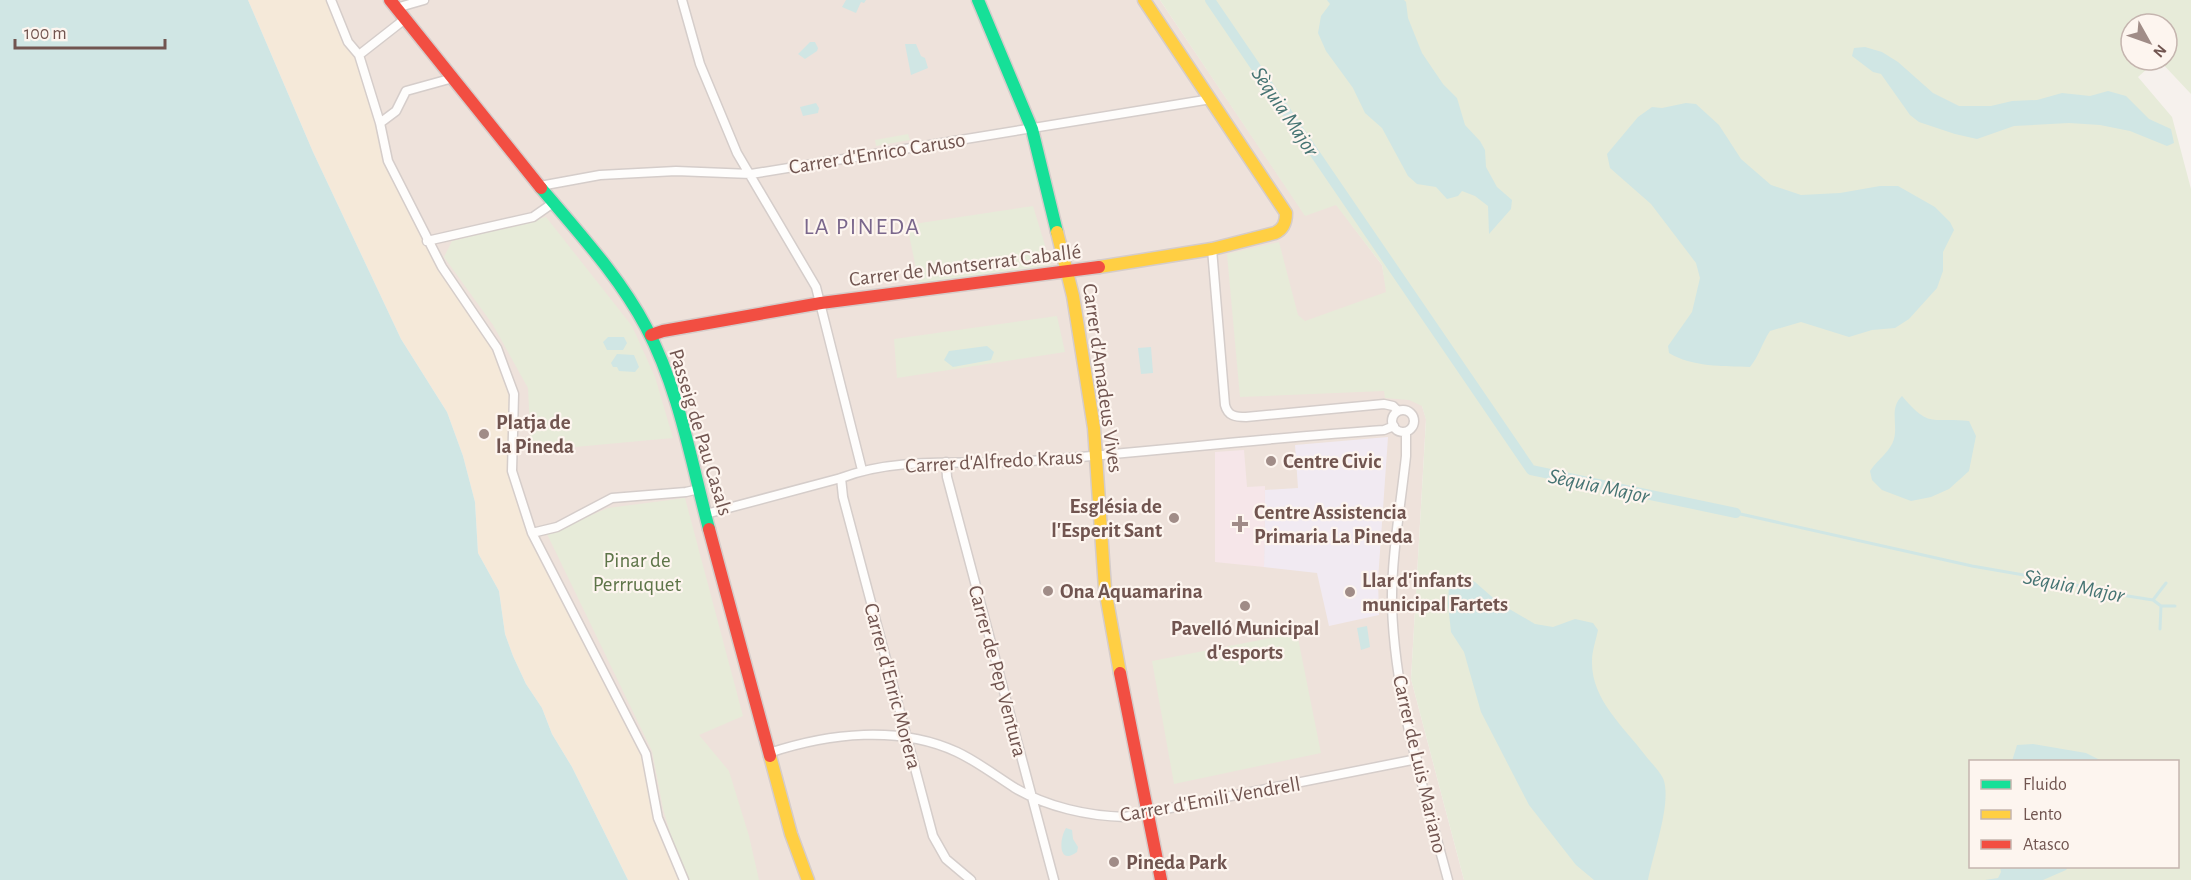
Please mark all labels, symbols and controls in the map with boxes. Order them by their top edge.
scale bar [15,12,165,50]
north arrow [2119,12,2179,72]
text: 100 m [24,25,67,43]
text: N [2150,42,2169,60]
water label: Sèquia Major [1247,63,1323,161]
street label: Carrer d'Enrico Caruso [787,129,967,178]
district label: LA PINEDA [803,215,921,239]
street label: Carrer de Montserrat Caballé [848,241,1082,290]
street label: Carrer d'Amadeus Vives [1079,282,1126,474]
street label: Passeig de Pau Casals [665,346,736,518]
place label: Platja de la Pineda [496,412,574,457]
marker: Platja de la Pineda [477,427,491,441]
street label: Carrer d'Alfredo Kraus [905,446,1083,477]
place label: Centre Civic [1283,451,1381,472]
marker: Centre Civic [1264,454,1278,468]
water label: Sèquia Major [1546,465,1652,508]
place label: Església de l'Esperit Sant [1051,496,1162,541]
place label: Centre Assistencia Primaria La Pineda [1254,502,1413,547]
marker: Església de l'Esperit Sant [1167,511,1181,525]
marker: Centre Assistencia Primaria La Pineda [1231,515,1249,533]
park label: Pinar de Perrruquet [593,550,682,595]
water label: Sèquia Major [2021,565,2127,607]
place label: Llar d'infants municipal Fartets [1362,570,1508,615]
place label: Ona Aquamarina [1060,581,1203,602]
street label: Carrer de Pep Ventura [965,583,1031,759]
marker: Ona Aquamarina [1041,584,1055,598]
marker: Llar d'infants municipal Fartets [1343,585,1357,599]
marker: Pavelló Municipal d'esports [1238,599,1252,613]
street label: Carrer d'Enric Morera [860,601,925,772]
place label: Pavelló Municipal d'esports [1171,618,1319,663]
street label: Carrer de Luis Mariano [1389,673,1450,855]
legend [1969,760,2179,868]
street label: Carrer d'Emili Vendrell [1118,773,1302,826]
text: Fluido [2023,776,2067,794]
text: Lento [2023,806,2062,824]
text: Atasco [2023,836,2070,854]
place label: Pineda Park [1126,852,1228,873]
marker: Pineda Park [1107,855,1121,869]

